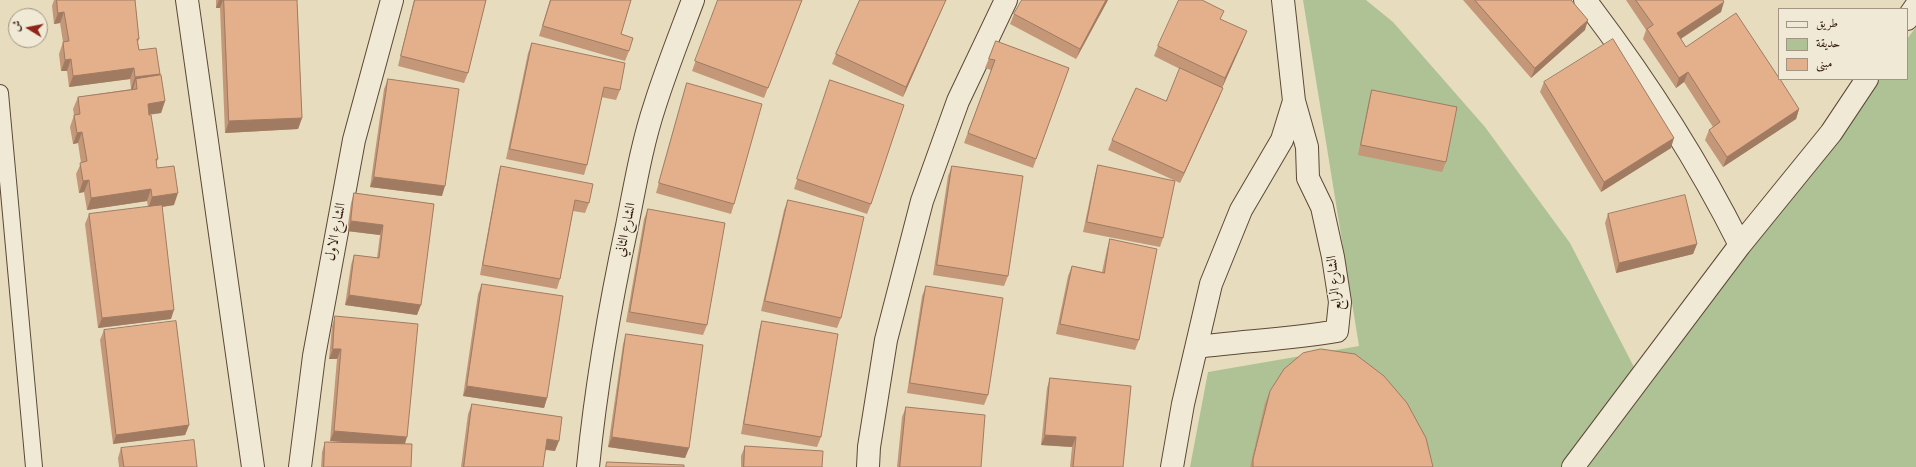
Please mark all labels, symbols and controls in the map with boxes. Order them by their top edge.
north arrow [8,8,48,48]
legend [1778,8,1908,80]
text: طريق [1816,15,1838,31]
text: ش [8,19,25,33]
text: حديقة [1816,35,1840,51]
text: مبنى [1816,55,1832,71]
street label: الشارع الثاني [612,201,640,259]
street label: الشارع الاول [322,202,350,262]
street label: الشارع الرابع [1324,255,1346,311]

